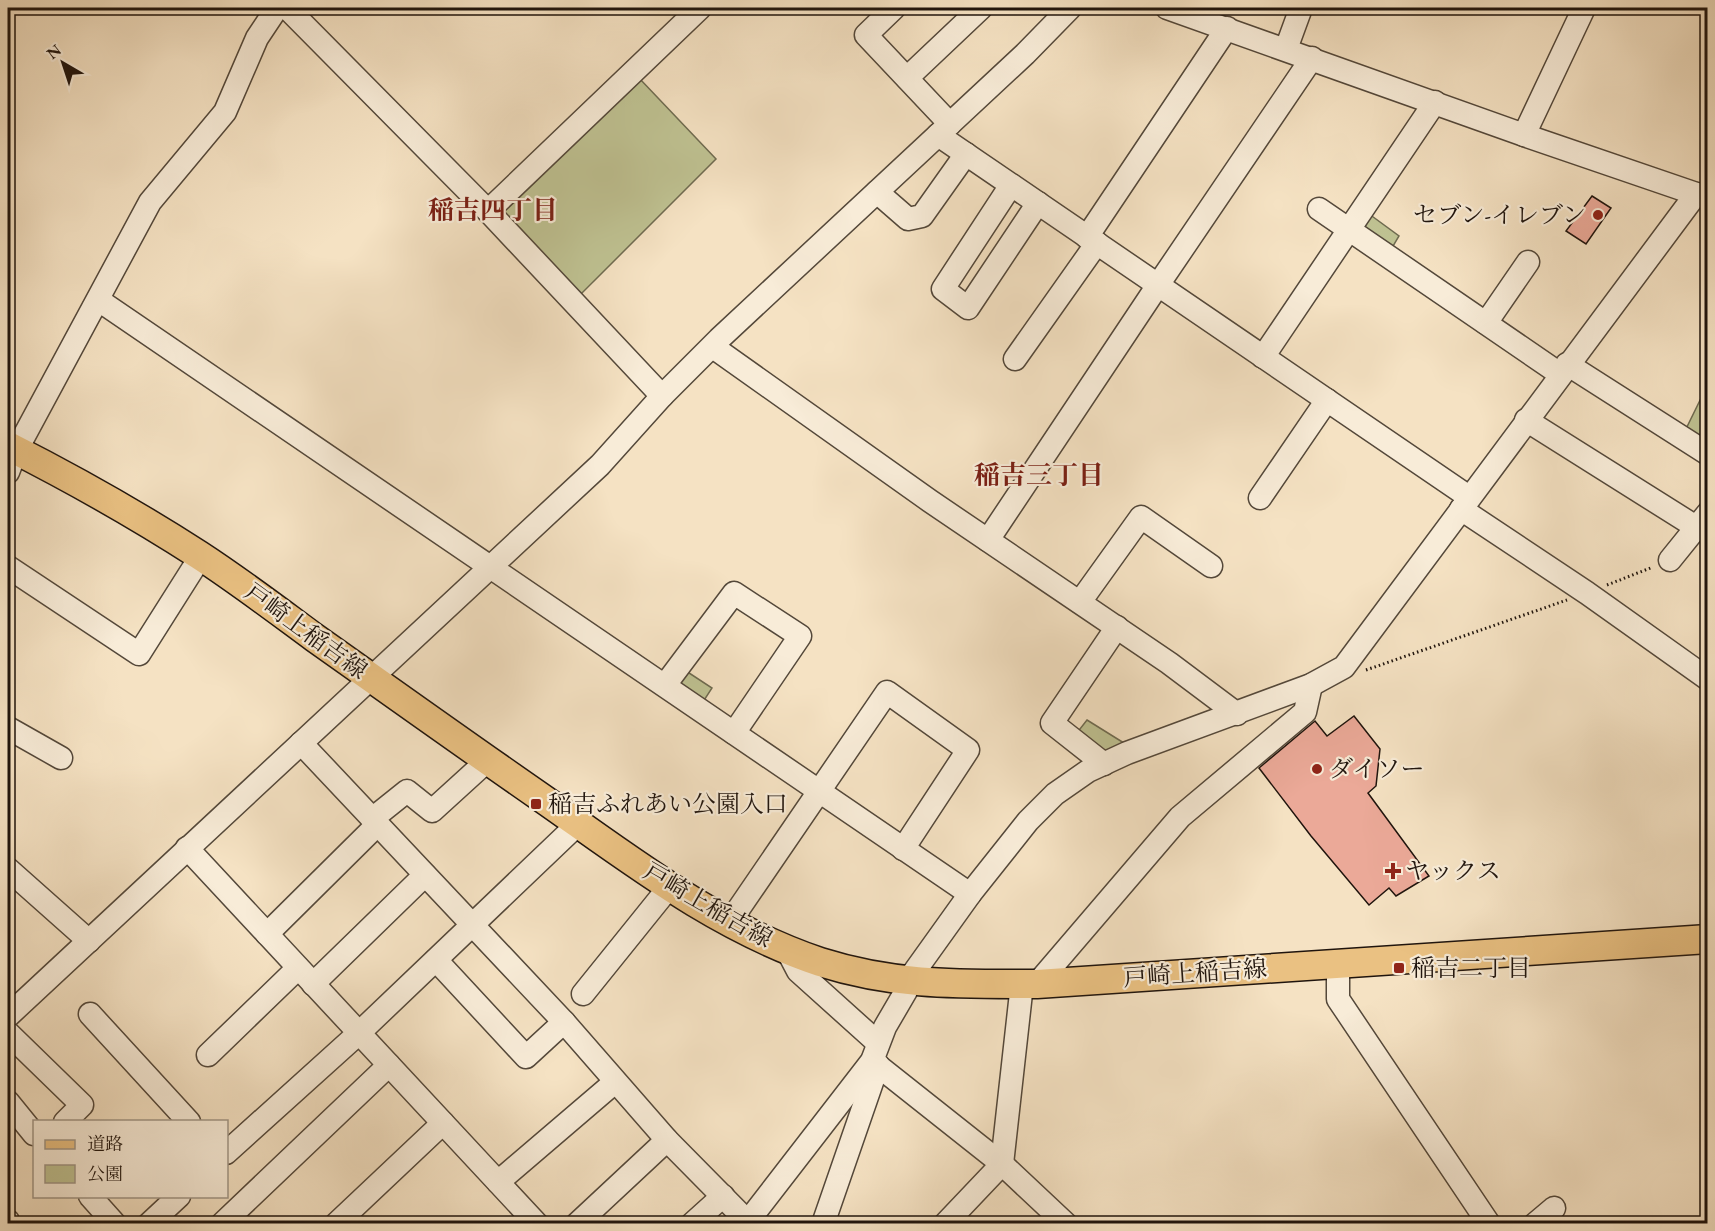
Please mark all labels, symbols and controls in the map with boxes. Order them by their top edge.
north arrow [33,33,93,93]
text: N [42,39,66,64]
district label: 稲吉四丁目 [428,193,558,227]
place label: セブン-イレブン [1413,199,1586,230]
marker: セブン-イレブン [1591,208,1605,222]
district label: 稲吉三丁目 [974,458,1104,492]
street label: 戸崎上稲吉線 [239,576,374,685]
place label: ダイソー [1329,753,1425,784]
marker: ダイソー [1310,762,1324,776]
place label: 稲吉ふれあい公園入口 [548,788,788,819]
marker: 稲吉ふれあい公園入口 [529,797,543,811]
street label: 戸崎上稲吉線 [638,855,778,954]
place label: ヤックス [1405,855,1501,886]
marker: ヤックス [1386,864,1400,878]
street label: 戸崎上稲吉線 [1122,952,1268,993]
place label: 稲吉二丁目 [1411,952,1531,983]
marker: 稲吉二丁目 [1392,961,1406,975]
legend [33,1120,228,1198]
text: 道路 [87,1132,123,1155]
text: 公園 [87,1162,123,1185]

